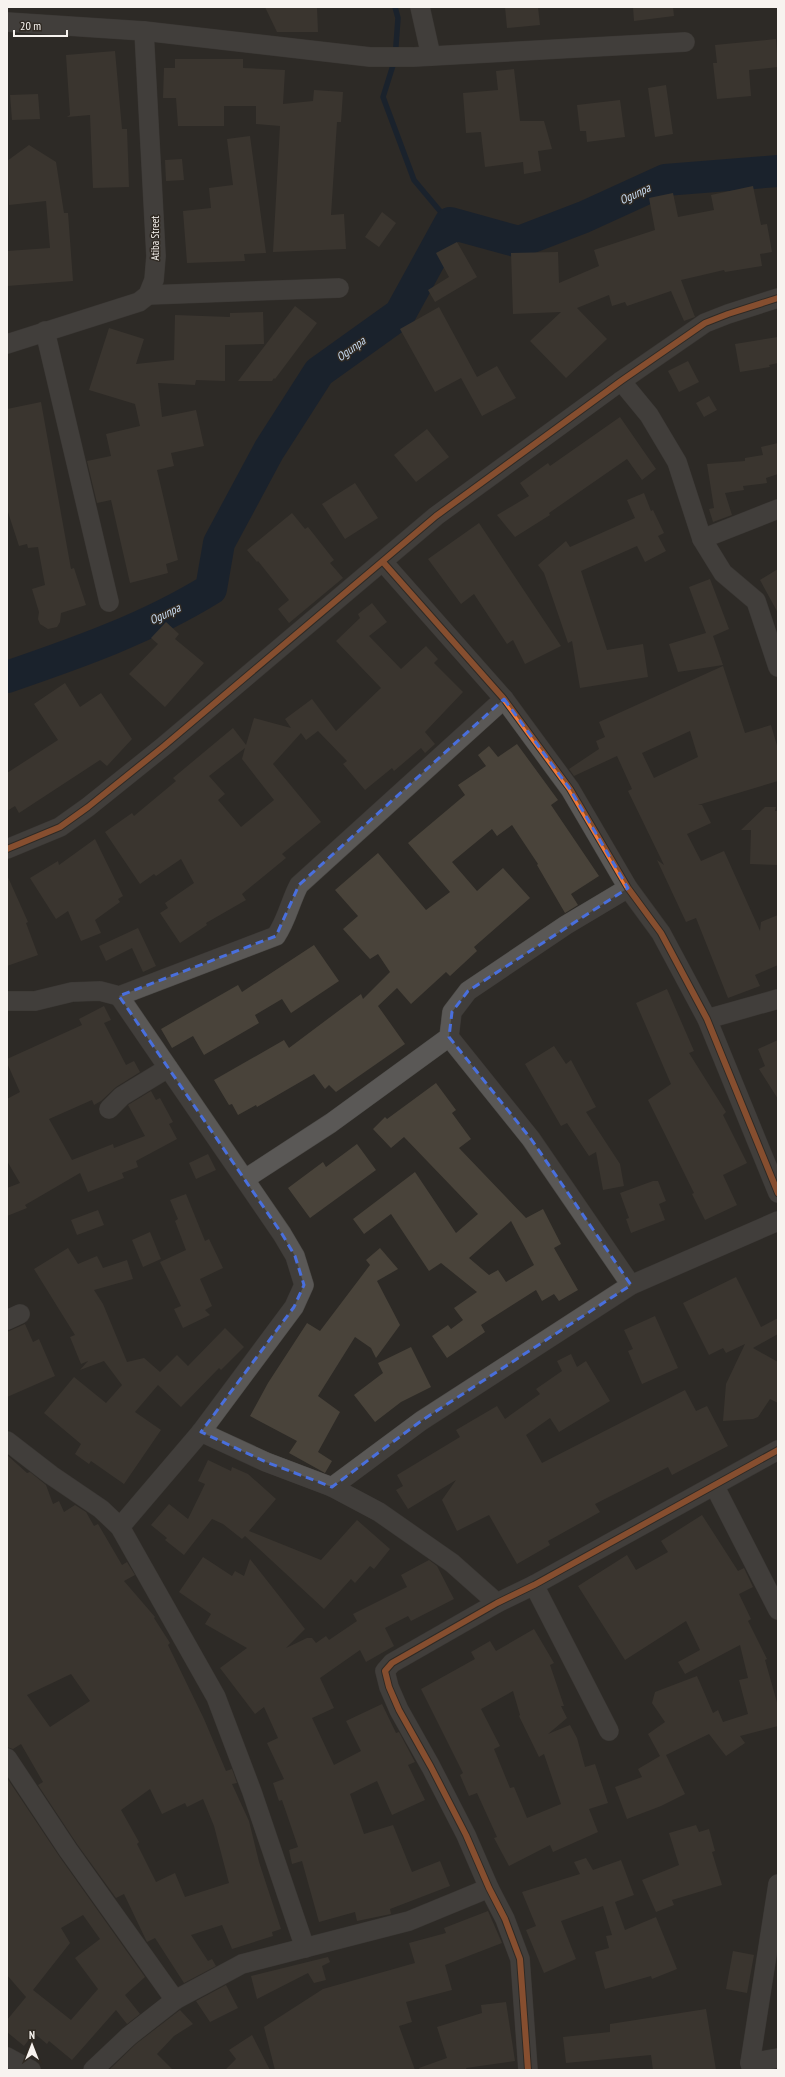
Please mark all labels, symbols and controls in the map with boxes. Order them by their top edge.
scale bar [14,12,67,38]
text: 20 m [20,18,41,33]
water label: Ogunpa [617,179,654,207]
street label: Atiba Street [148,216,162,260]
water label: Ogunpa [333,332,369,364]
water label: Ogunpa [147,599,184,627]
north arrow [12,2025,52,2065]
text: N [29,2028,35,2042]

